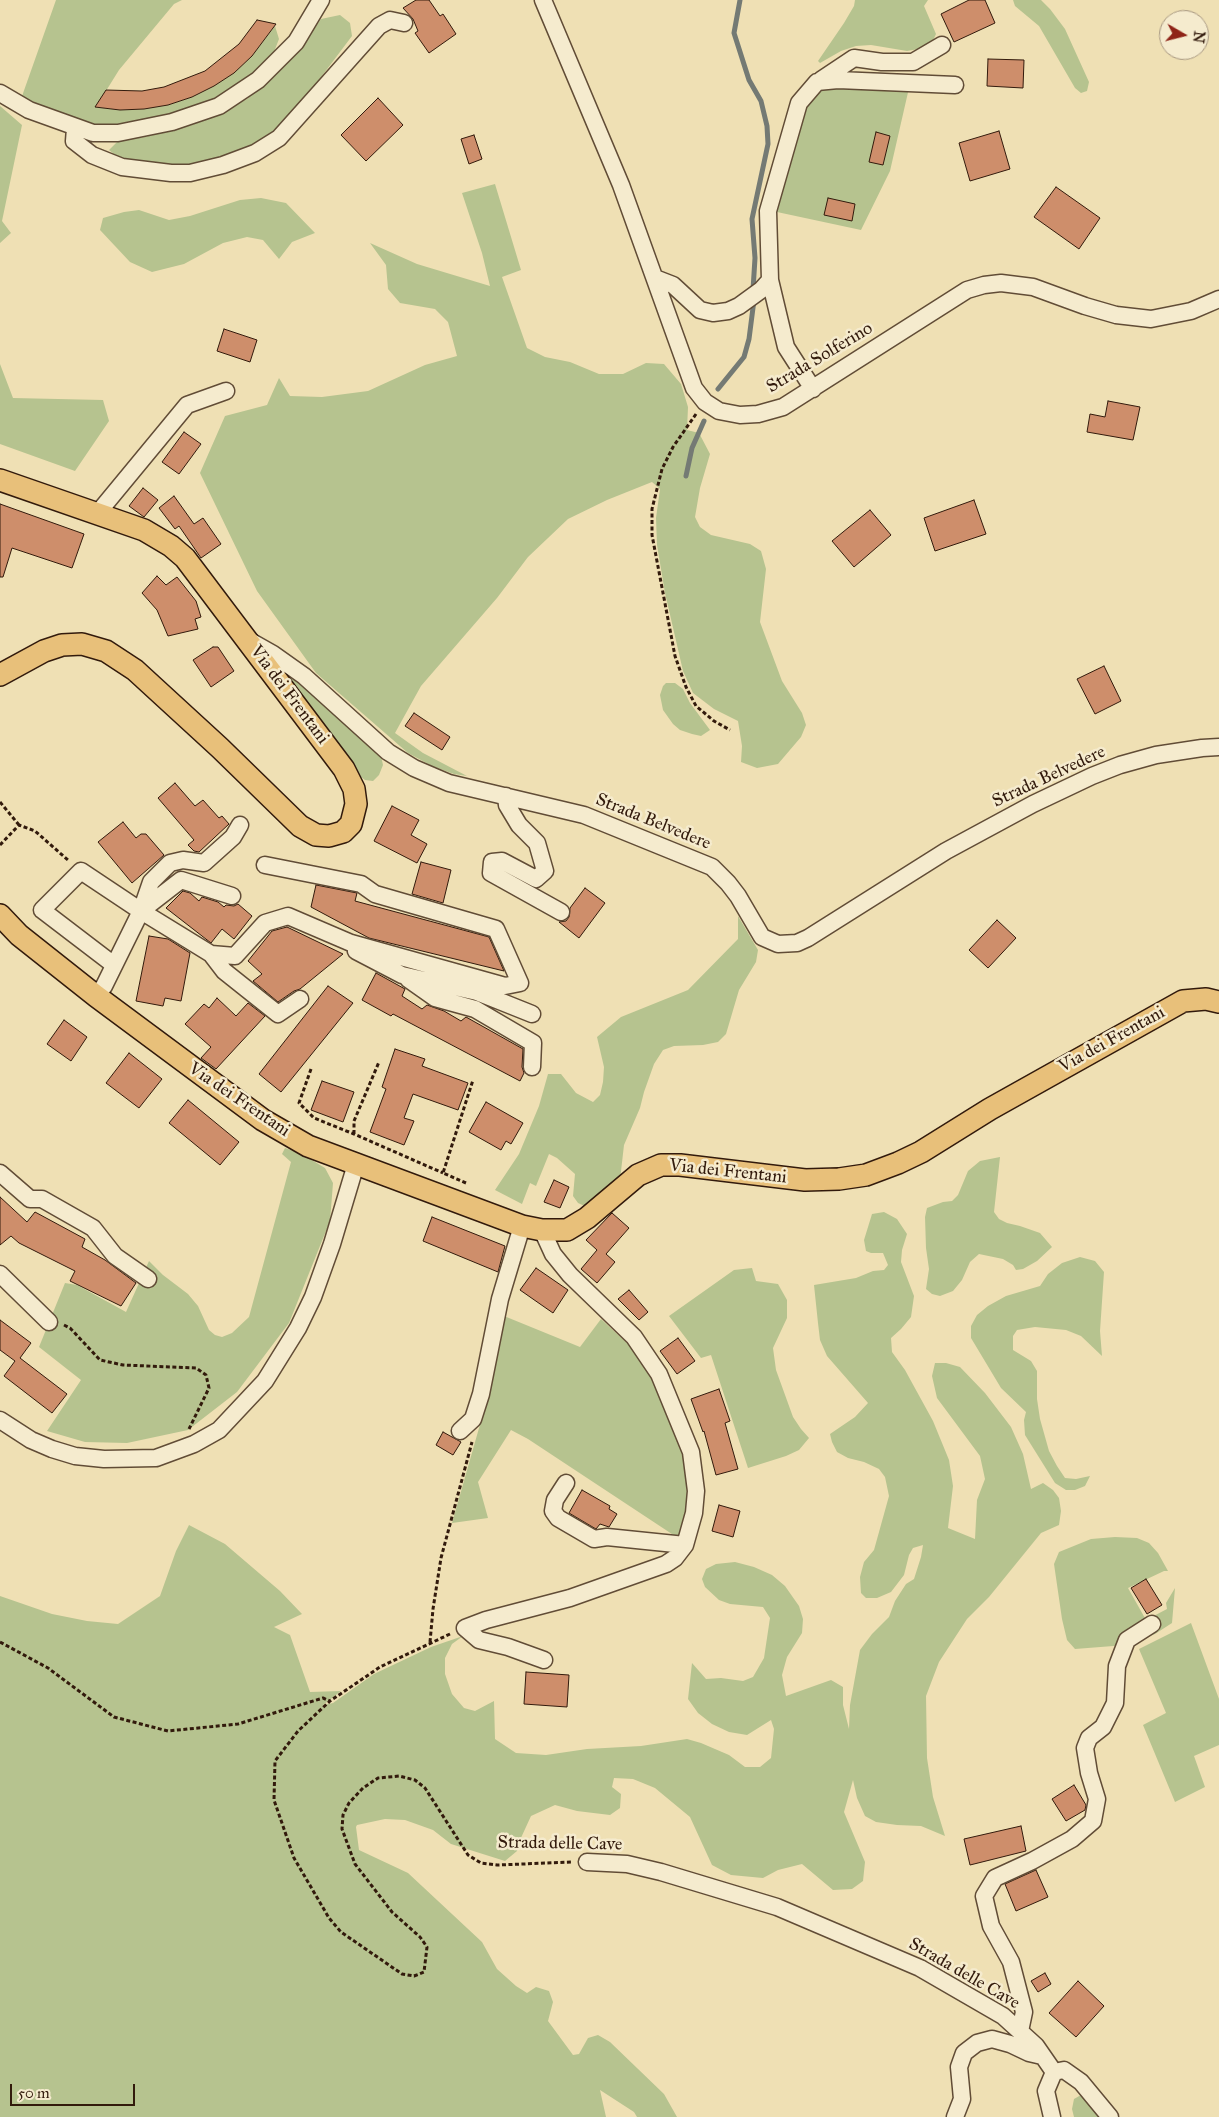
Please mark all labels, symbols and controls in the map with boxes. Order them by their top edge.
north arrow [1159,10,1209,60]
text: N [1189,30,1208,44]
street label: Strada Solferino [763,318,877,398]
street label: Via dei Frentani [245,641,333,749]
street label: Strada Belvedere [989,741,1109,813]
street label: Strada Belvedere [592,789,714,855]
street label: Via dei Frentani [1055,1002,1169,1078]
street label: Via dei Frentani [184,1058,294,1142]
street label: Via dei Frentani [668,1155,788,1189]
street label: Strada delle Cave [497,1832,623,1856]
street label: Strada delle Cave [905,1933,1023,2015]
scale bar [12,2074,138,2106]
text: 50 m [18,2084,50,2102]

